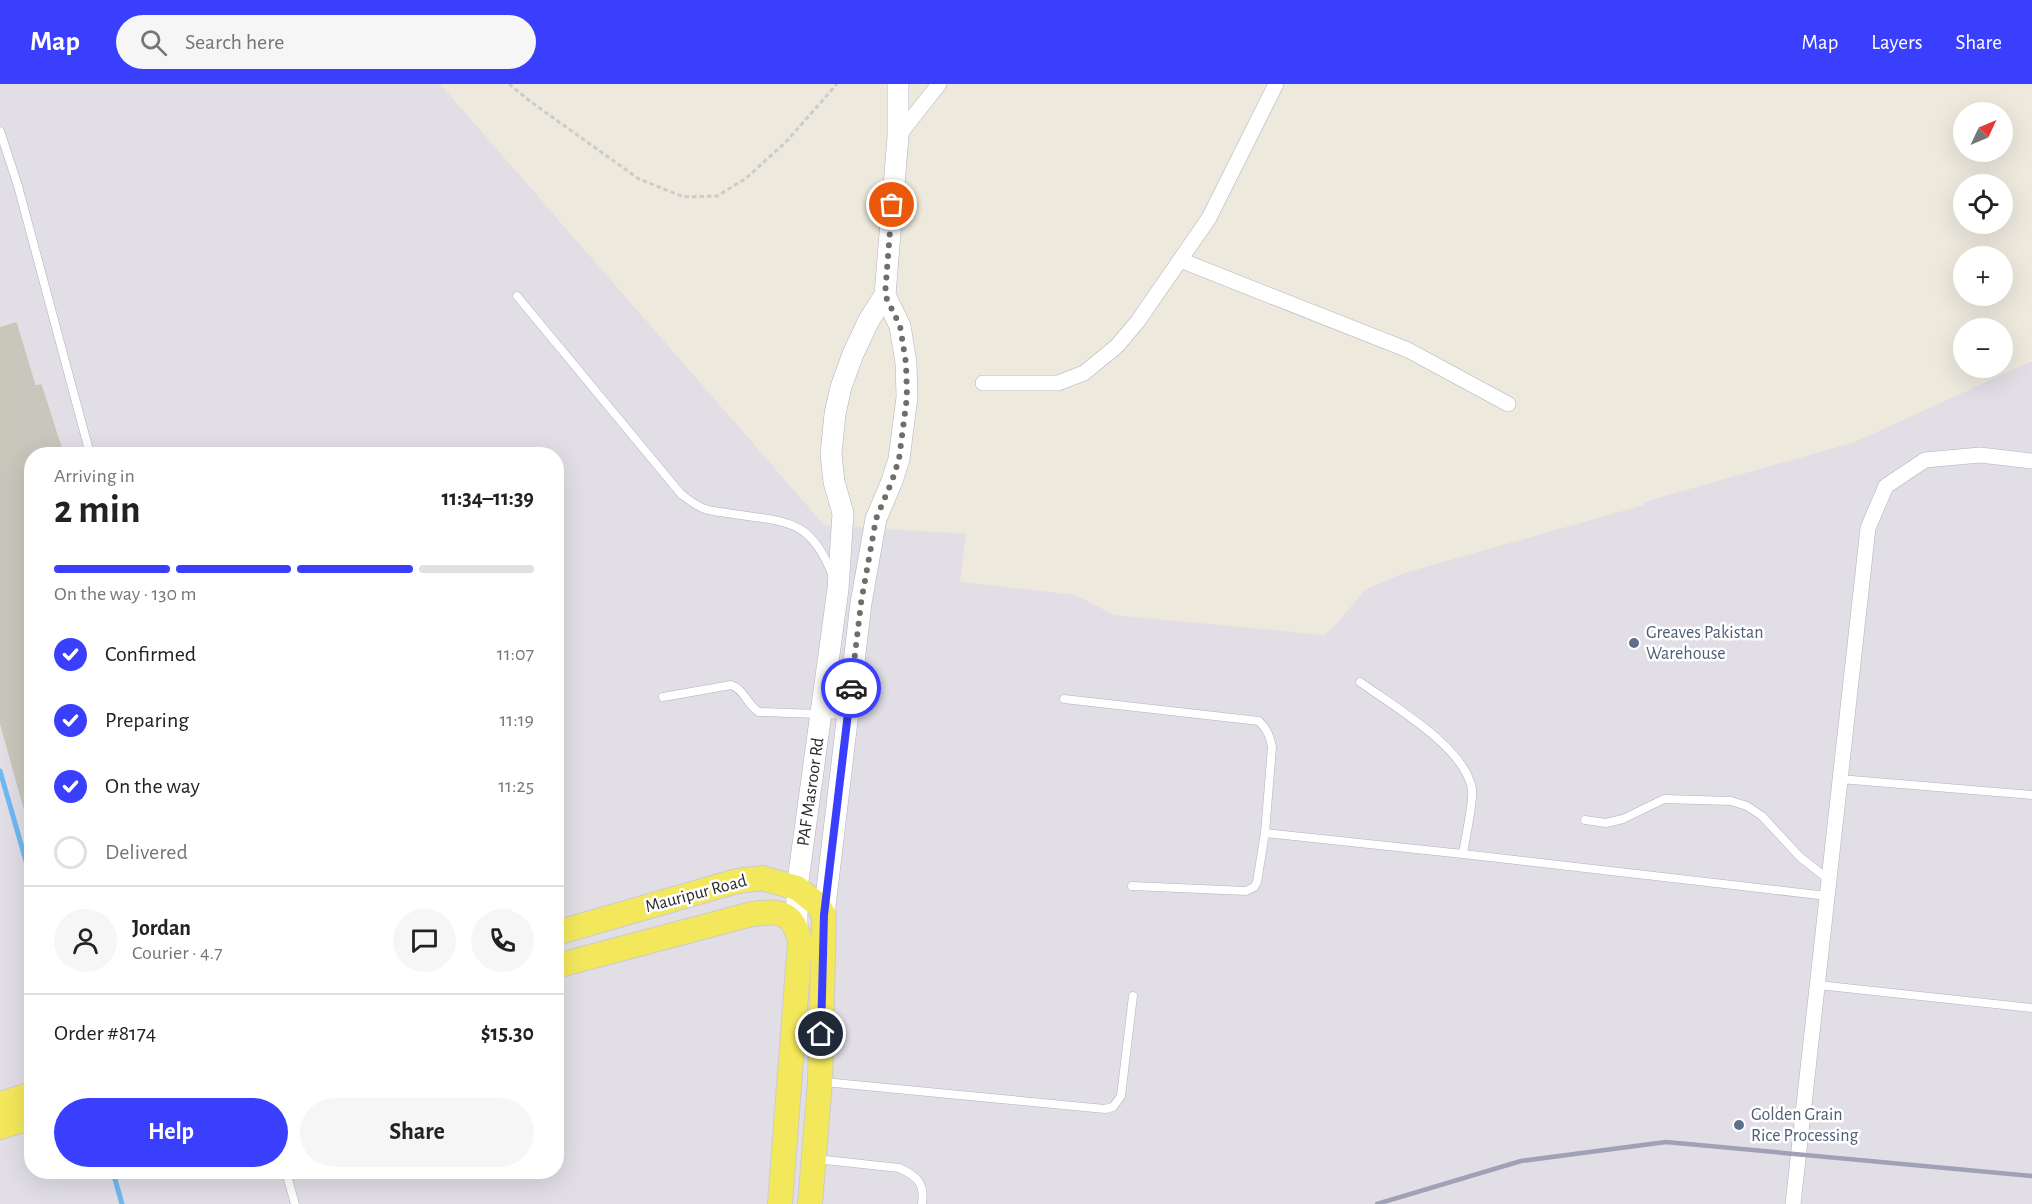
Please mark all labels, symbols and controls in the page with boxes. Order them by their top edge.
search box [116,15,536,69]
icon: search [137,26,170,59]
text: Map [30,28,80,56]
text: Search here [185,31,284,53]
text: Map [1802,32,1838,53]
text: Layers [1871,32,1922,53]
text: Share [1955,32,2002,53]
north arrow [1953,102,2013,162]
map controls [1953,102,2013,378]
button: locate [1953,174,2013,234]
pin [866,179,917,230]
icon: bag [875,188,908,221]
button: + [1953,246,2013,306]
button: − [1953,318,2013,378]
text: Arriving in [54,466,135,486]
text: 11:34–11:39 [441,487,534,509]
text: 2 min [54,491,141,530]
text: On the way · 130 m [54,584,196,604]
place label: Greaves Pakistan Warehouse [1646,624,1764,663]
marker: Greaves Pakistan Warehouse [1627,636,1641,650]
icon: check [54,638,87,671]
text: Confirmed [105,643,196,665]
text: 11:07 [497,644,534,664]
courier [821,658,881,718]
icon: car [835,672,868,705]
icon: check [54,704,87,737]
text: Preparing [105,709,189,731]
text: 11:19 [499,710,534,730]
street label: PAF Masroor Rd [794,737,828,847]
icon: check [54,770,87,803]
text: On the way [105,775,200,797]
text: 11:25 [498,776,534,796]
text: Delivered [105,841,188,863]
street label: Mauripur Road [643,872,749,916]
button: person [54,909,117,972]
button: chat [393,909,456,972]
button: phone [471,909,534,972]
text: Jordan [132,917,191,939]
text: Courier · 4.7 [132,943,223,963]
pin [795,1008,846,1059]
icon: home [804,1017,837,1050]
text: Order #8174 [54,1022,156,1044]
text: $15.30 [481,1022,534,1044]
button: Help [54,1098,288,1167]
button: Share [300,1098,534,1167]
place label: Golden Grain Rice Processing [1751,1106,1858,1145]
marker: Golden Grain Rice Processing [1732,1118,1746,1132]

